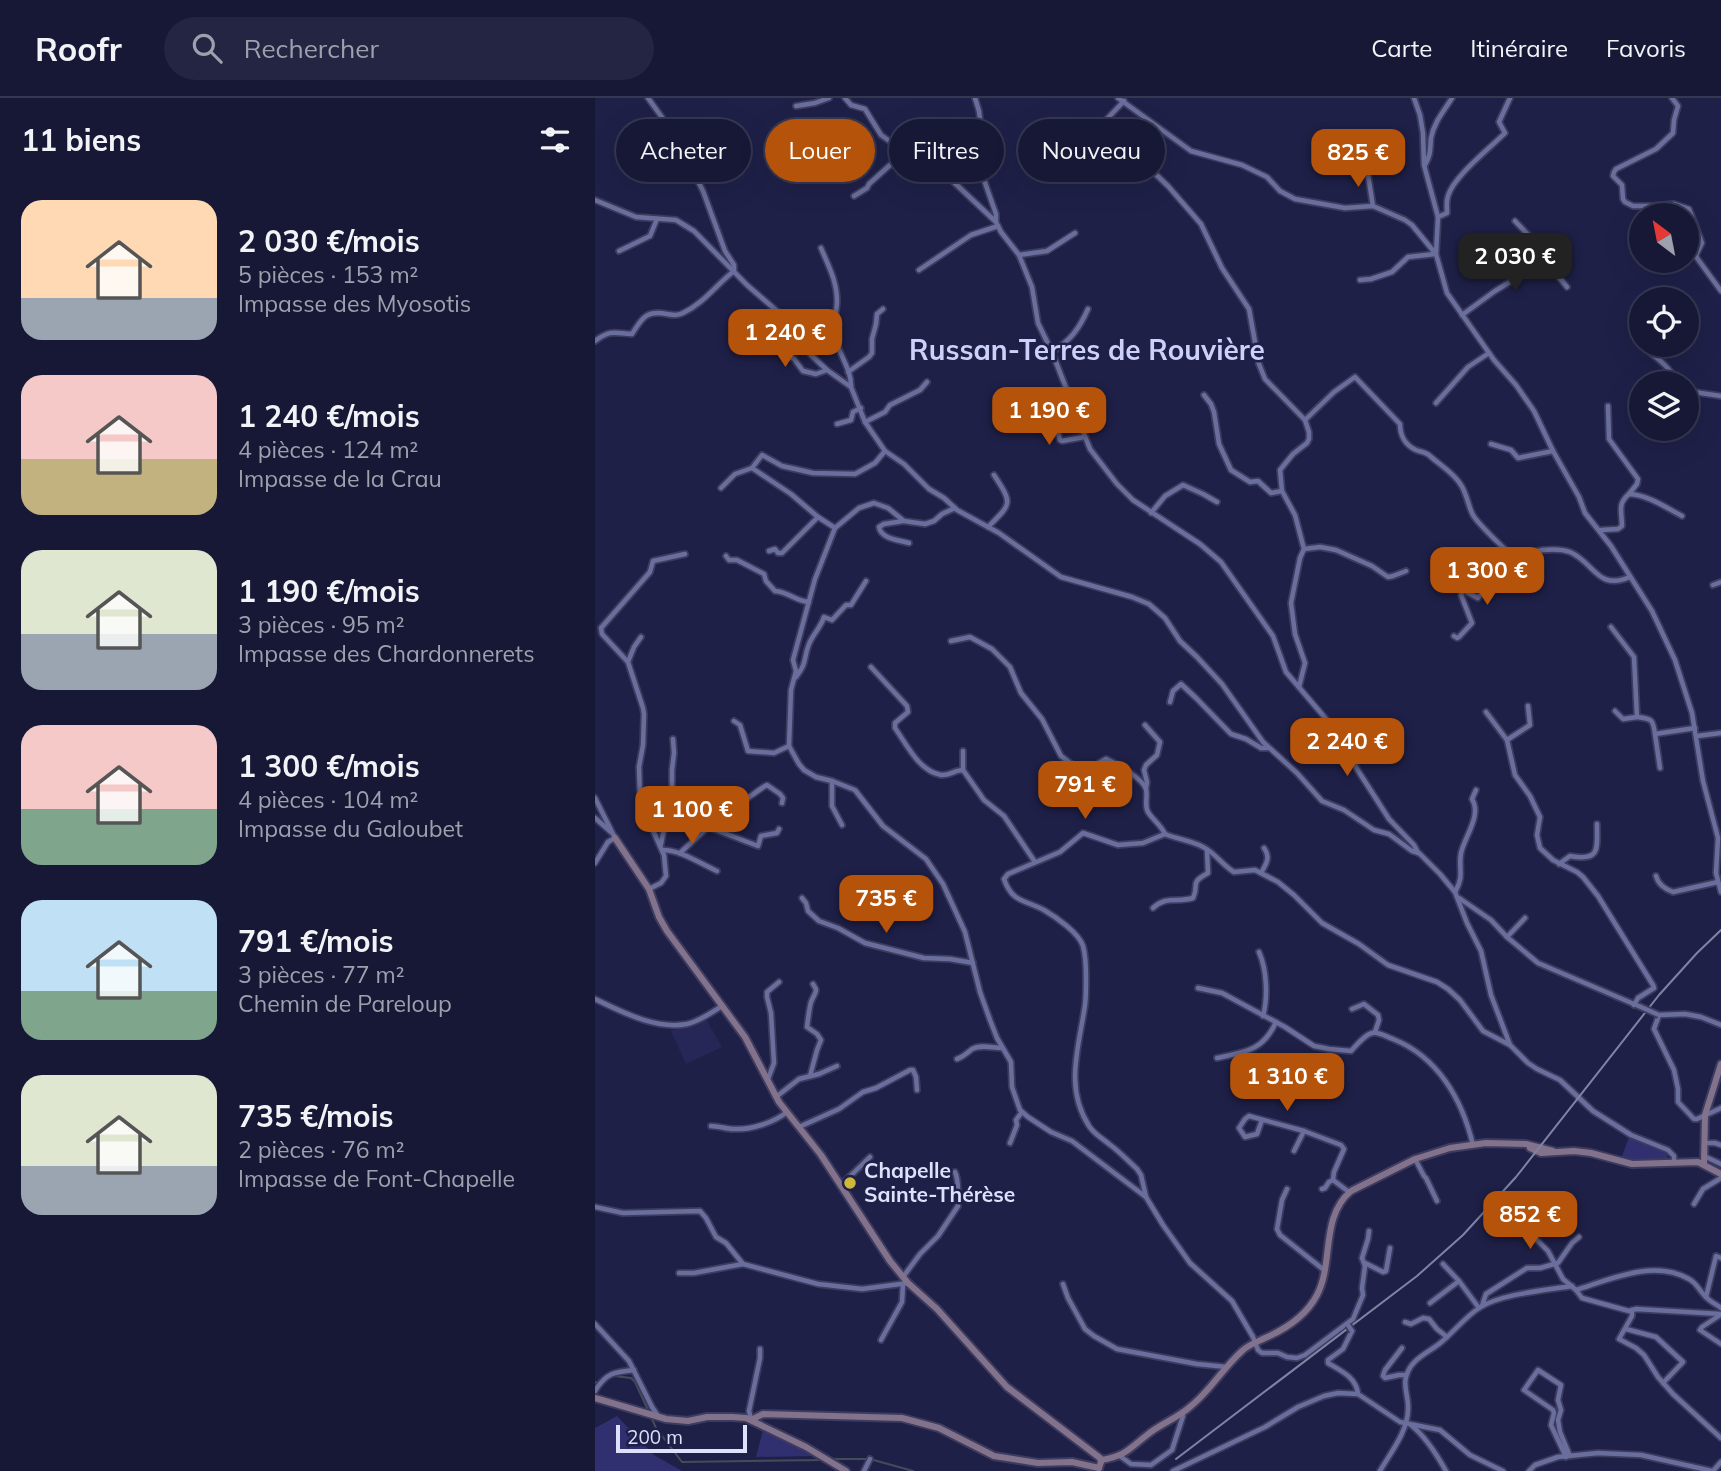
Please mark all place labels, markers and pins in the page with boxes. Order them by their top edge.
pin: 825 € [1309,130,1407,189]
pin: 2 030 € [1450,234,1580,293]
pin: 1 240 € [720,310,850,369]
pin: 1 190 € [984,388,1114,447]
pin: 1 300 € [1422,547,1552,607]
pin: 2 240 € [1282,718,1412,778]
pin: 791 € [1036,762,1134,821]
pin: 1 100 € [627,786,757,846]
pin: 735 € [837,876,935,935]
pin: 1 310 € [1222,1054,1352,1113]
place label: Chapelle Sainte-Thérèse [864,1157,1015,1207]
marker: Chapelle Sainte-Thérèse [842,1175,858,1191]
pin: 852 € [1481,1192,1579,1251]

